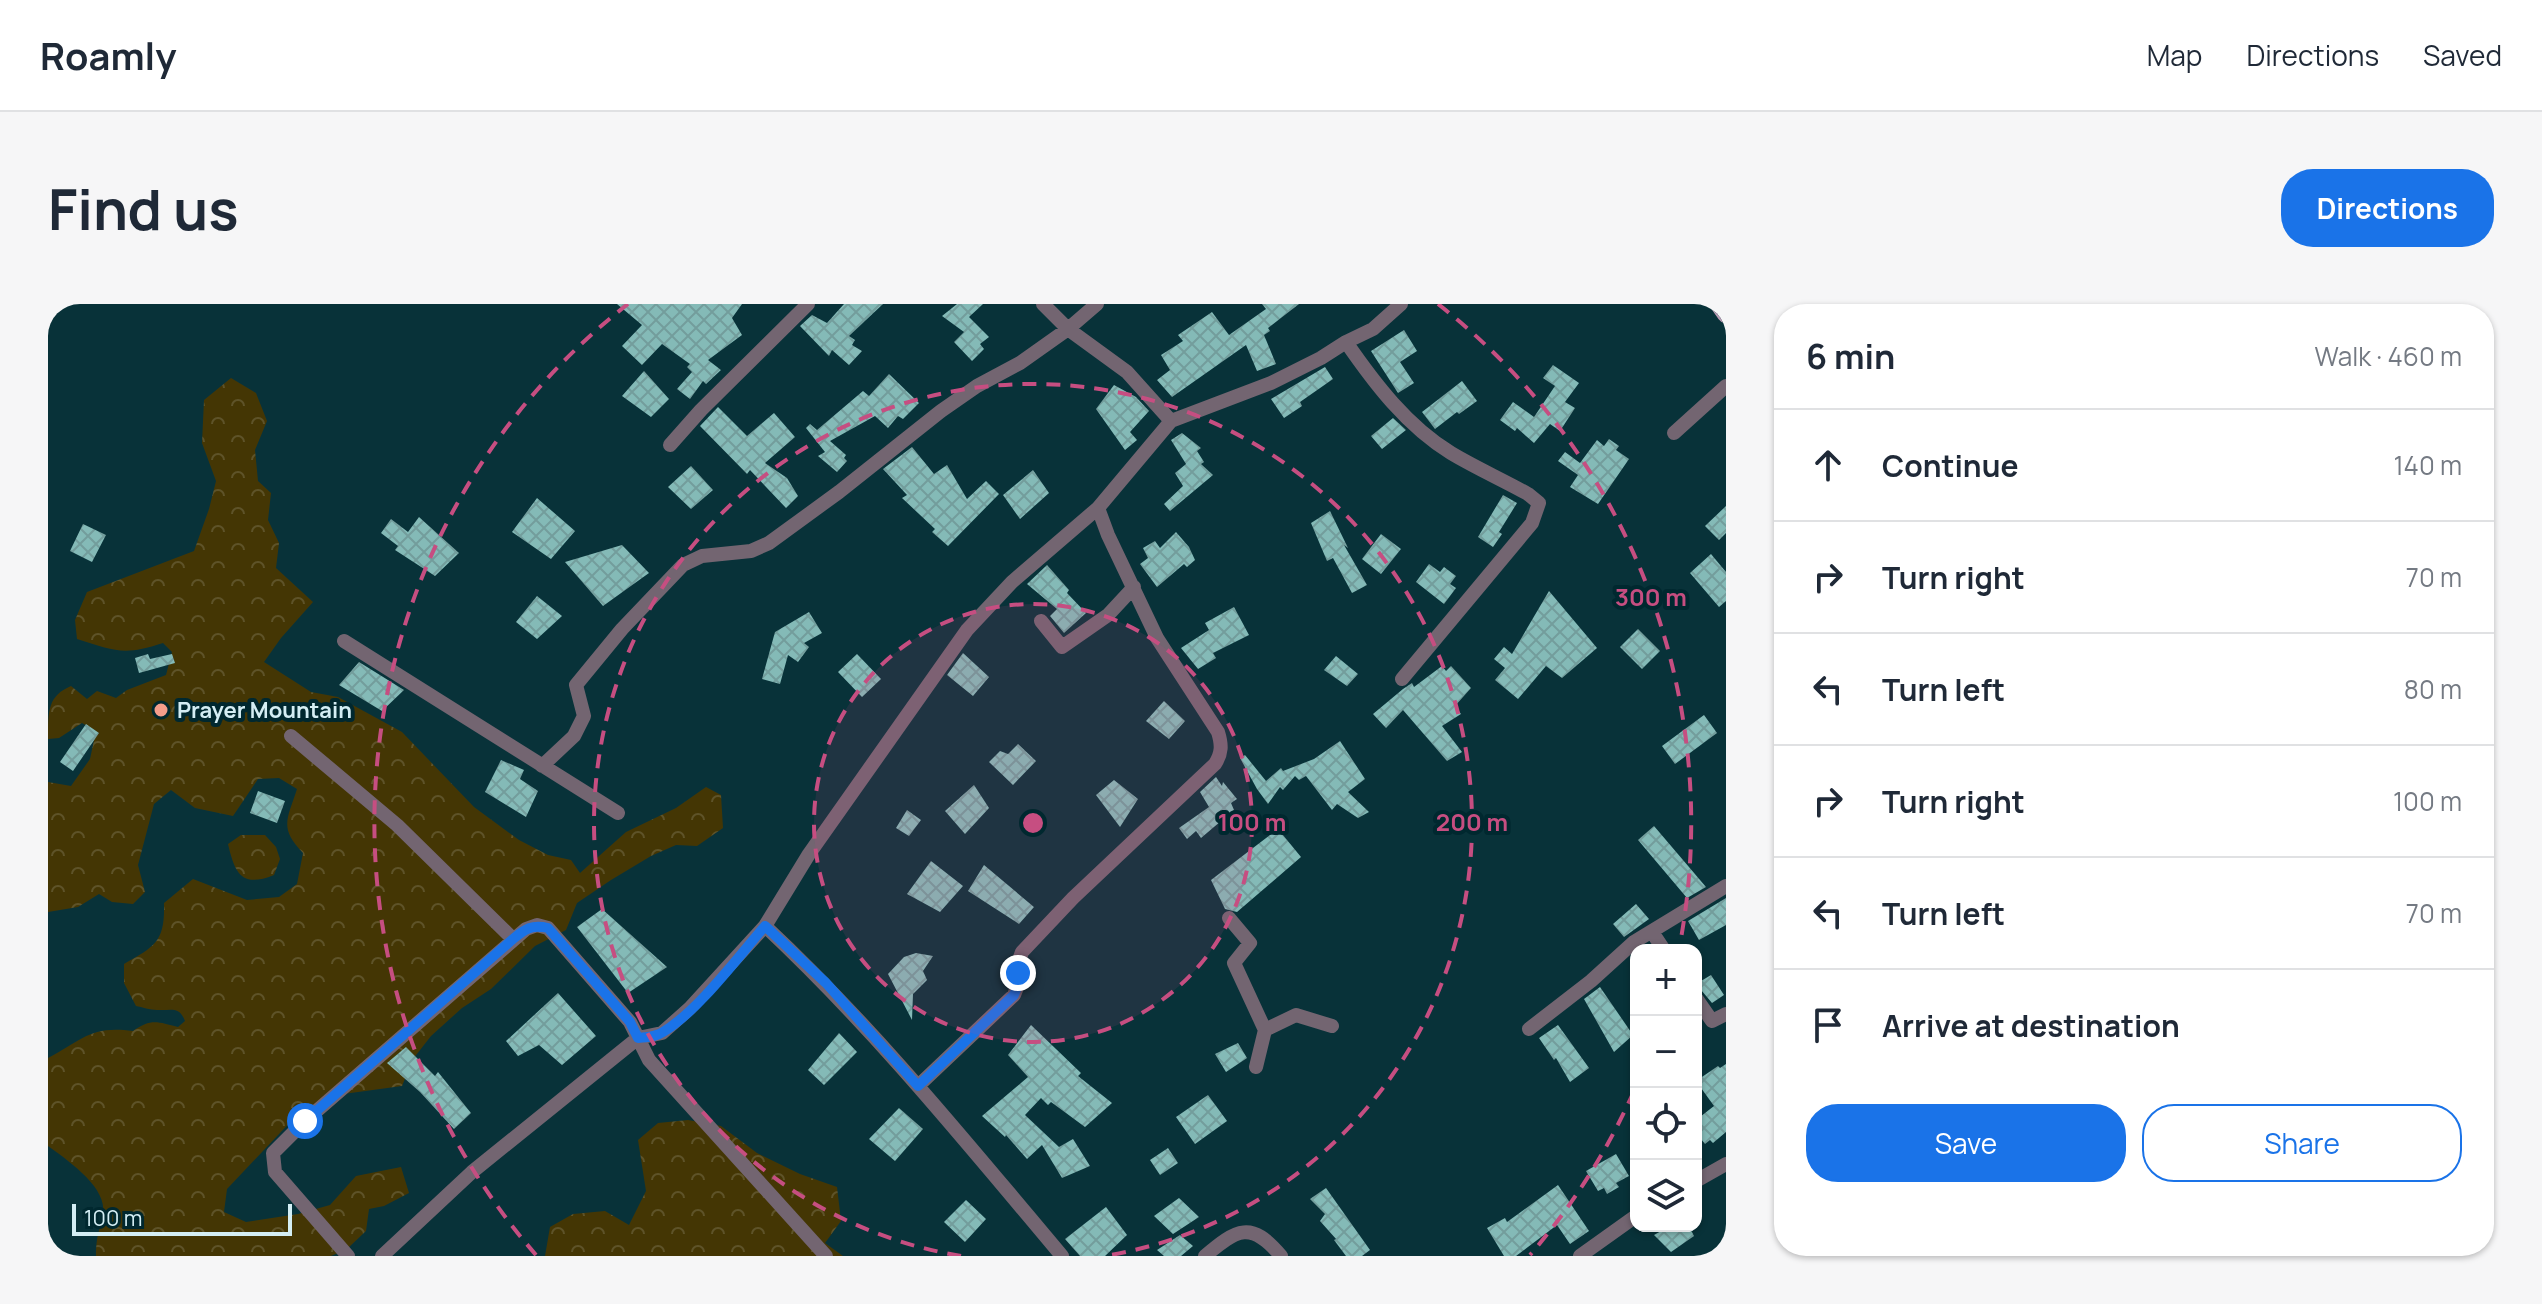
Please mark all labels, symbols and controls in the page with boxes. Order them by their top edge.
text: Roamly [40,29,177,81]
text: Map [2147,36,2202,74]
text: Directions [2246,36,2379,74]
text: Saved [2423,36,2502,74]
button: Directions [2281,169,2494,247]
text: Find us [48,170,239,247]
text: 6 min [1806,333,1895,379]
text: Walk · 460 m [2315,338,2462,374]
icon: ahead [1806,443,1850,487]
text: Continue [1882,445,2018,486]
text: 140 m [2393,447,2462,483]
icon: right [1806,555,1850,599]
text: Turn right [1882,557,2025,598]
text: 70 m [2406,559,2462,595]
text: 300 m [1615,580,1687,613]
icon: left [1806,667,1850,711]
text: Turn left [1882,669,2005,710]
text: 80 m [2404,671,2462,707]
place label: Prayer Mountain [177,695,352,725]
marker: Prayer Mountain [152,701,170,719]
icon: right [1806,779,1850,823]
text: Turn right [1882,781,2025,822]
text: 100 m [2393,783,2462,819]
text: 100 m [1218,805,1286,838]
text: 200 m [1436,805,1508,838]
centre of rings [1019,809,1047,837]
icon: left [1806,891,1850,935]
text: Turn left [1882,893,2005,934]
text: 70 m [2406,895,2462,931]
map controls [1630,944,1702,1232]
button: + [1630,944,1702,1016]
route end [1000,955,1036,991]
icon: arrive [1806,1003,1850,1047]
text: Arrive at destination [1882,1005,2180,1046]
button: − [1630,1016,1702,1088]
button: locate [1630,1088,1702,1160]
route start [287,1103,323,1139]
button: Save [1806,1104,2126,1182]
button: Share [2142,1104,2462,1182]
button: layers [1630,1160,1702,1232]
scale bar [72,1200,292,1236]
text: 100 m [84,1203,142,1233]

